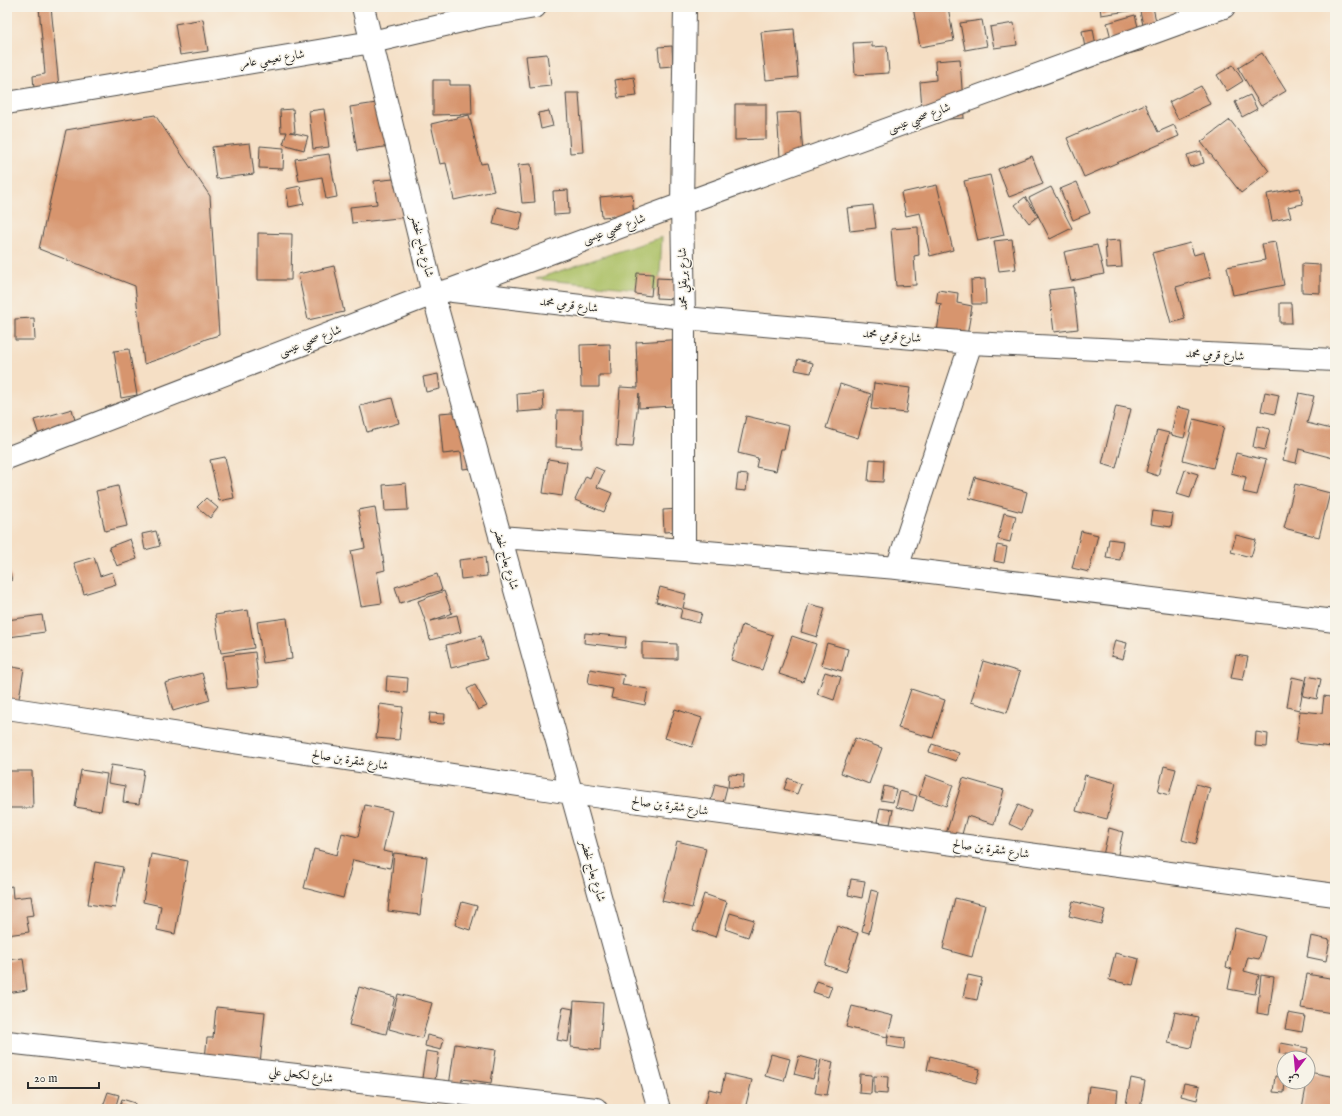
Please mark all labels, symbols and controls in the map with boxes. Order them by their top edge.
street label: شارع نعيمي عامر [238,46,306,75]
street label: شارع صحبي عيسى [885,100,954,140]
street label: شارع بعاج لخضر [404,211,437,280]
street label: شارع صحبي عيسى [580,211,649,251]
street label: شارع بريقلي محمد [675,247,695,310]
street label: شارع قرمي محمد [539,294,599,319]
street label: شارع صحبي عيسى [276,322,345,364]
street label: شارع قرمي محمد [862,326,922,349]
street label: شارع قرمي محمد [1185,346,1245,367]
street label: شارع بعاج لخضر [487,524,522,593]
street label: شارع شقرة بن صالح [310,747,389,776]
street label: شارع شقرة بن صالح [630,793,709,822]
street label: شارع بعاج لخضر [574,836,609,905]
street label: شارع شقرة بن صالح [951,836,1030,865]
north arrow [1276,1050,1316,1090]
scale bar [28,1064,99,1090]
street label: شارع لكحل علي [268,1064,334,1090]
text: ش [1286,1070,1301,1087]
text: 20 m [34,1071,57,1086]

